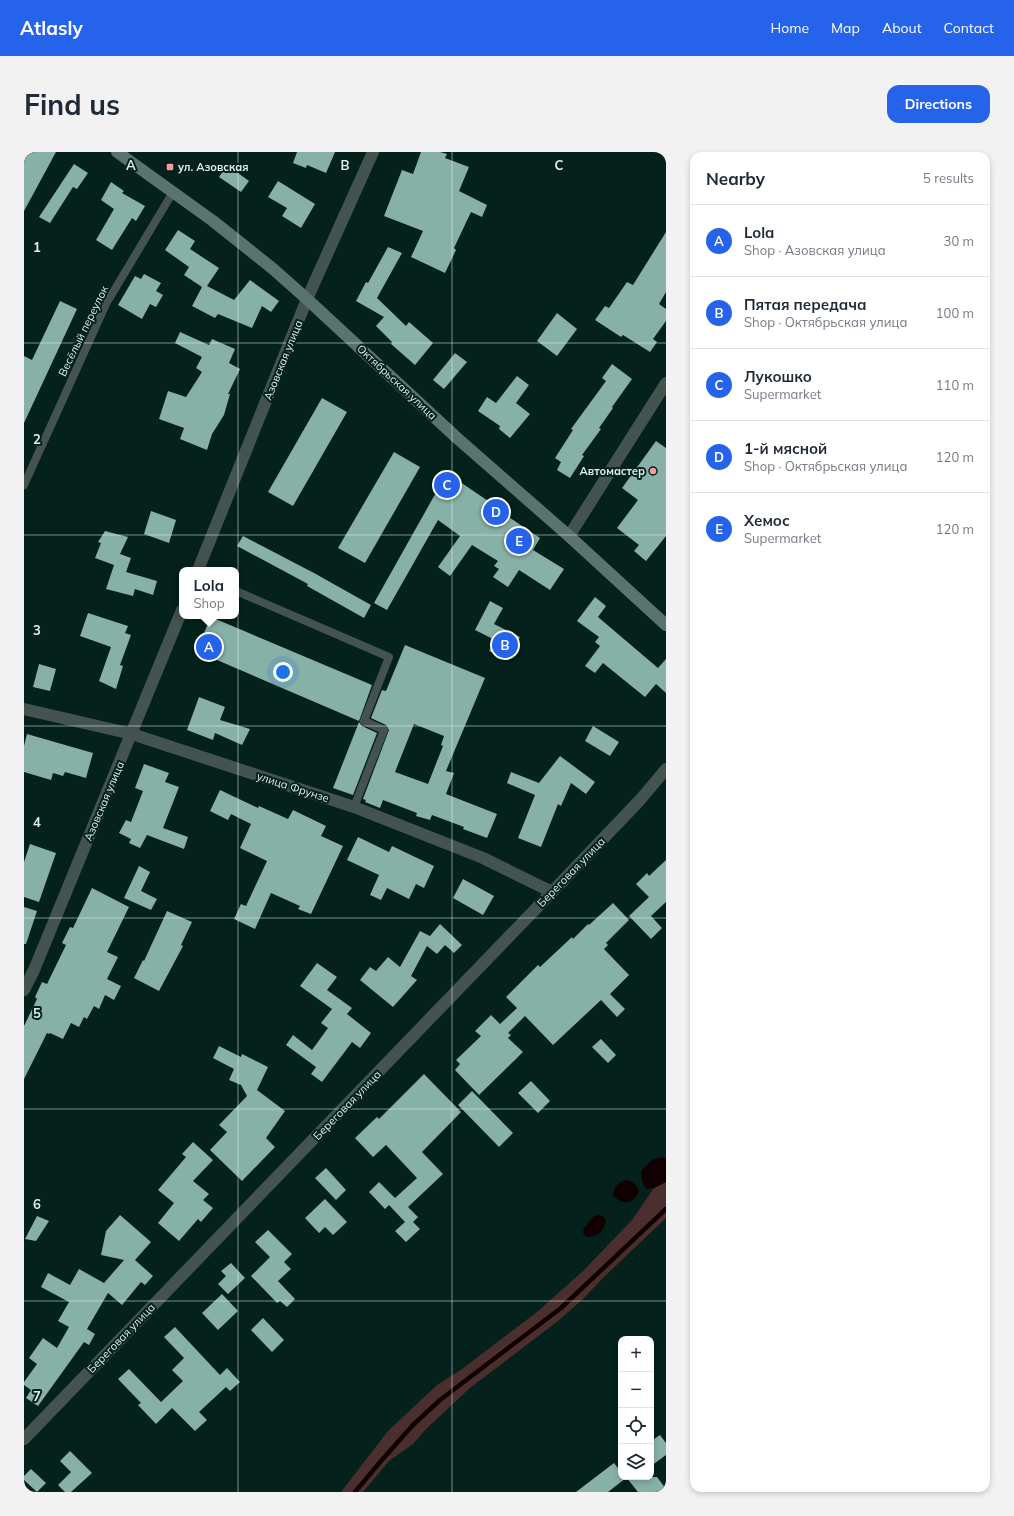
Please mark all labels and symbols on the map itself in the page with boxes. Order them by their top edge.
text: A [126,157,136,173]
text: B [341,157,350,173]
text: C [555,157,564,173]
place label: ул. Азовская [178,160,249,174]
marker: ул. Азовская [165,162,175,172]
text: 1 [33,239,41,255]
street label: Весёлый переулок [55,283,111,379]
street label: Азовская улица [261,318,305,402]
street label: Октябрьская улица [354,341,440,423]
text: 2 [33,431,41,447]
place label: Автомастер [580,464,645,478]
marker: Автомастер [648,466,658,476]
pin: C [434,470,460,500]
pin: D [483,497,509,527]
pin: E [506,526,532,556]
text: 3 [33,622,41,638]
pin: B [492,630,518,660]
pin: A [196,632,222,662]
your location [273,662,293,682]
street label: Азовская улица [81,759,127,843]
street label: улица Фрунзе [255,769,331,805]
text: 4 [33,814,41,830]
street label: Береговая улица [534,834,608,910]
text: 5 [33,1005,41,1021]
street label: Береговая улица [310,1067,384,1143]
text: 6 [33,1196,41,1212]
street label: Береговая улица [84,1300,158,1376]
text: 7 [33,1388,41,1404]

